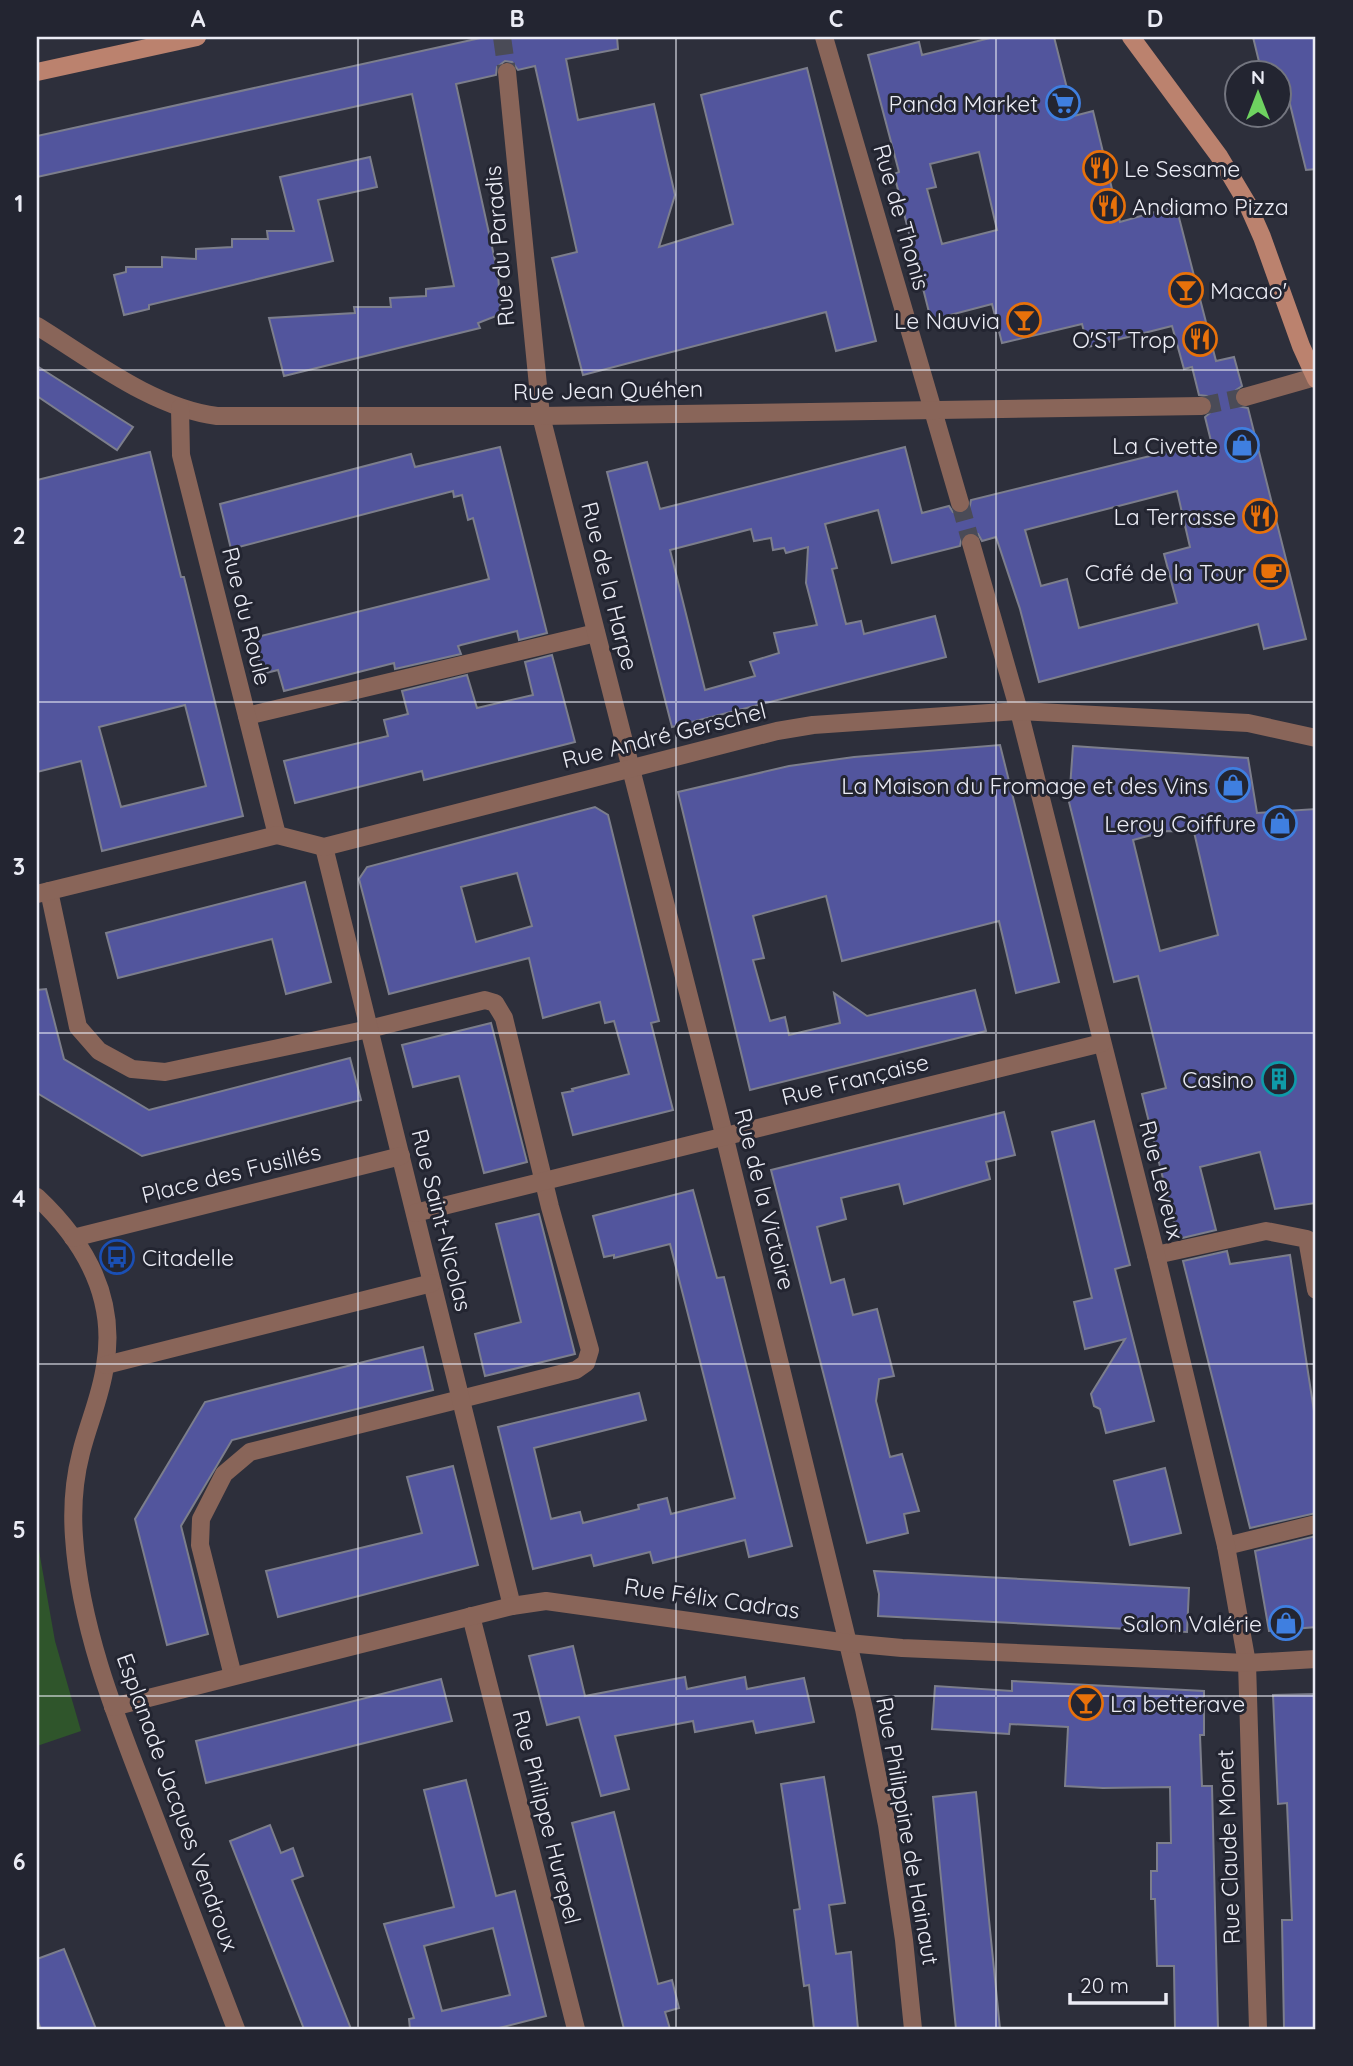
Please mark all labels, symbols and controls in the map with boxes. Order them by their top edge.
text: A [191,4,206,33]
text: B [509,4,525,33]
text: C [829,4,843,33]
text: D [1147,4,1163,33]
north arrow [1224,60,1294,130]
text: N [1251,65,1265,89]
supermarket icon: Panda Market [1044,84,1082,122]
place label: Panda Market [889,89,1038,118]
street label: Rue de Thonis [867,141,937,293]
restaurant icon: Le Sesame [1081,149,1119,187]
place label: Le Sesame [1124,154,1240,183]
street label: Rue du Paradis [478,165,520,327]
restaurant icon: Andiamo Pizza [1089,187,1127,225]
text: 1 [15,189,23,218]
place label: Andiamo Pizza [1132,192,1289,221]
bar icon: Macao' [1167,271,1205,309]
place label: Macao' [1210,276,1287,305]
bar icon: Le Nauvia [1005,301,1043,339]
place label: Le Nauvia [894,306,1000,335]
restaurant icon: O'ST Trop [1181,320,1219,358]
place label: O'ST Trop [1072,325,1176,354]
street label: Rue Jean Quéhen [512,374,704,406]
shop icon: La Civette [1223,426,1261,464]
place label: La Civette [1112,431,1218,460]
restaurant icon: La Terrasse [1241,497,1279,535]
street label: Rue de la Harpe [575,499,645,673]
place label: La Terrasse [1113,502,1236,531]
text: 2 [12,521,26,550]
street label: Rue du Roule [216,544,278,688]
cafe icon: Café de la Tour [1252,553,1290,591]
place label: Café de la Tour [1085,558,1246,587]
street label: Rue André Gerschel [559,696,769,774]
shop icon: La Maison du Fromage et des Vins [1214,766,1252,804]
place label: La Maison du Fromage et des Vins [841,771,1208,800]
shop icon: Leroy Coiffure [1261,804,1299,842]
place label: Leroy Coiffure [1104,809,1256,838]
text: 3 [13,852,25,881]
street label: Rue Française [778,1047,932,1111]
building icon: Casino [1260,1060,1298,1098]
place label: Casino [1182,1065,1254,1094]
street label: Rue de la Victoire [728,1105,802,1293]
street label: Rue Leveux [1133,1117,1191,1243]
street label: Rue Saint-Nicolas [405,1126,479,1314]
street label: Place des Fusillés [138,1137,324,1209]
text: 4 [12,1184,26,1213]
bus stop icon: Citadelle [98,1238,136,1276]
place label: Citadelle [142,1243,234,1272]
text: 5 [12,1515,26,1544]
street label: Rue Félix Cadras [622,1571,802,1625]
shop icon: Salon Valérie [1267,1604,1305,1642]
place label: Salon Valérie [1123,1609,1262,1638]
street label: Esplanade Jacques Vendroux [111,1649,245,1955]
bar icon: La betterave [1067,1684,1105,1722]
place label: La betterave [1110,1689,1245,1718]
street label: Rue Philippine de Hainaut [870,1695,946,1967]
street label: Rue Philippe Hurepel [506,1707,588,1927]
street label: Rue Claude Monet [1210,1749,1246,1945]
text: 6 [13,1847,25,1876]
scale bar [1070,1961,1166,2005]
text: 20 m [1080,1972,1129,1998]

